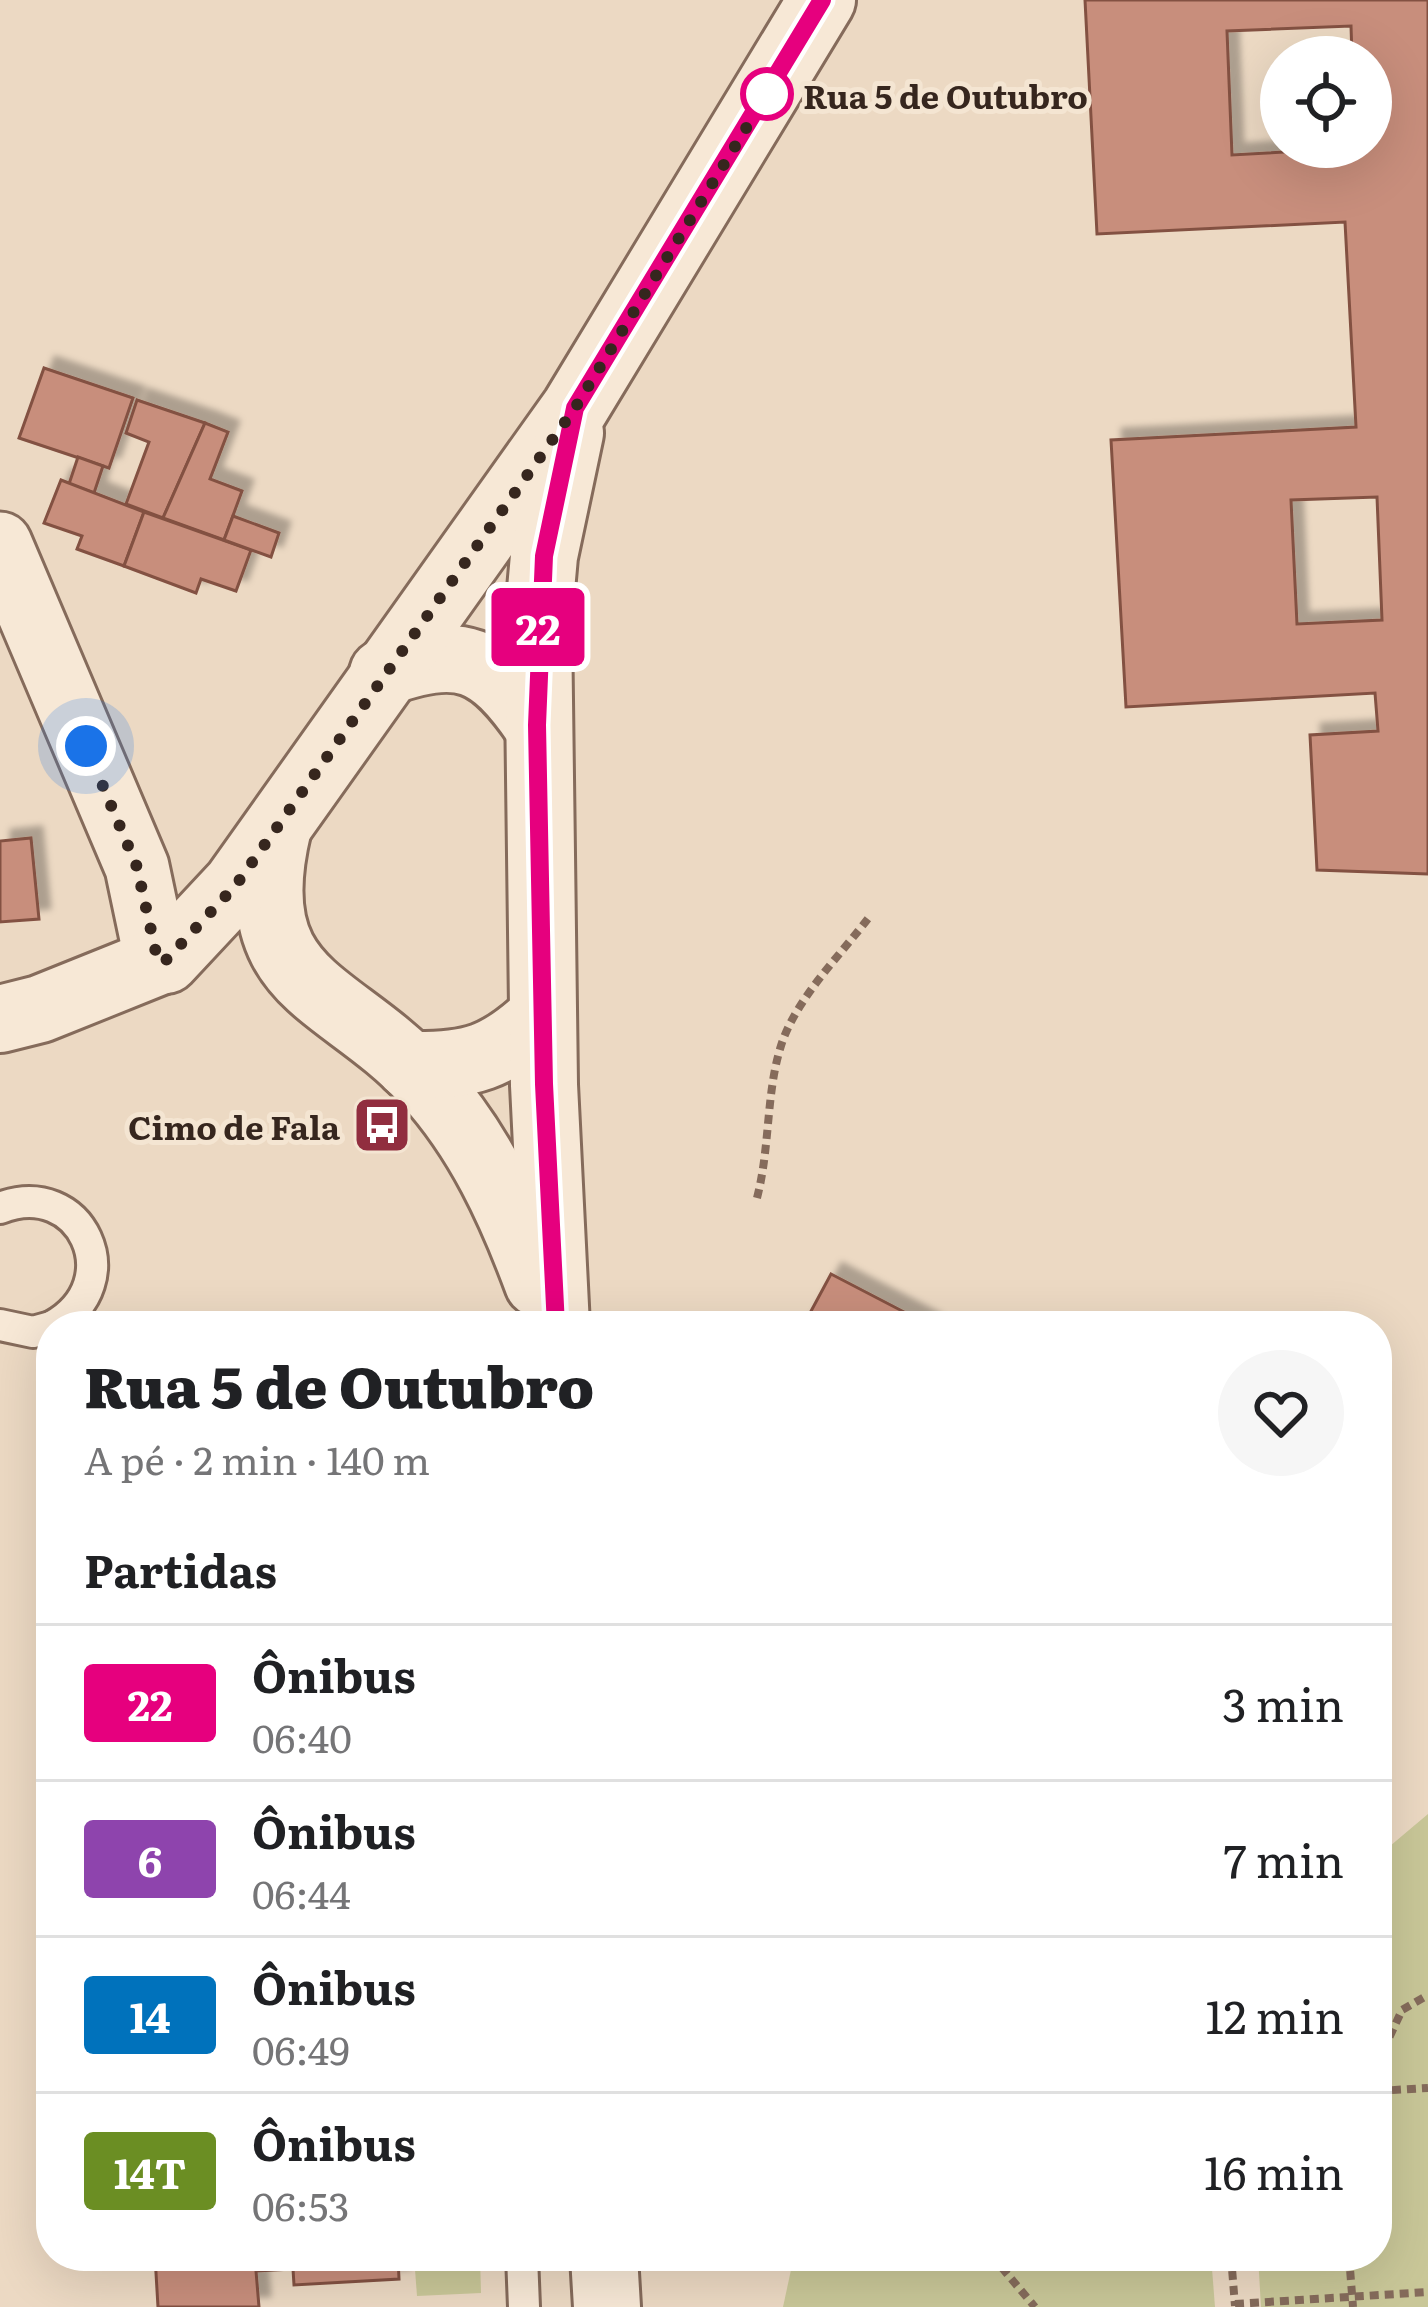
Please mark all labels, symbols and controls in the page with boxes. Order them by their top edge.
map controls [1260,36,1392,168]
button: locate [1260,36,1392,168]
marker: Rua 5 de Outubro [742,69,792,119]
place label: Rua 5 de Outubro [803,70,1088,119]
line badge: 22 [484,588,592,666]
text: 22 [515,596,561,658]
your location [56,716,116,776]
bus stop icon: Cimo de Fala [351,1094,413,1156]
place label: Cimo de Fala [128,1101,341,1150]
text: Rua 5 de Outubro [84,1341,594,1426]
button: heart [1218,1350,1344,1476]
text: A pé · 2 min · 140 m [84,1429,430,1487]
text: Partidas [84,1535,277,1602]
text: Ônibus [252,1640,416,1707]
text: 3 min [1222,1669,1344,1736]
text: 22 [127,1672,173,1734]
text: 06:40 [252,1707,352,1765]
text: Ônibus [252,1796,416,1863]
text: 7 min [1224,1825,1344,1892]
text: 6 [138,1828,162,1890]
text: 06:44 [252,1863,351,1921]
text: Ônibus [252,1952,416,2019]
text: 12 min [1205,1981,1344,2048]
text: 14 [129,1984,171,2046]
text: 06:49 [252,2019,350,2077]
text: Ônibus [252,2108,416,2175]
text: 16 min [1204,2137,1344,2204]
text: 14T [114,2140,186,2202]
text: 06:53 [252,2175,349,2233]

